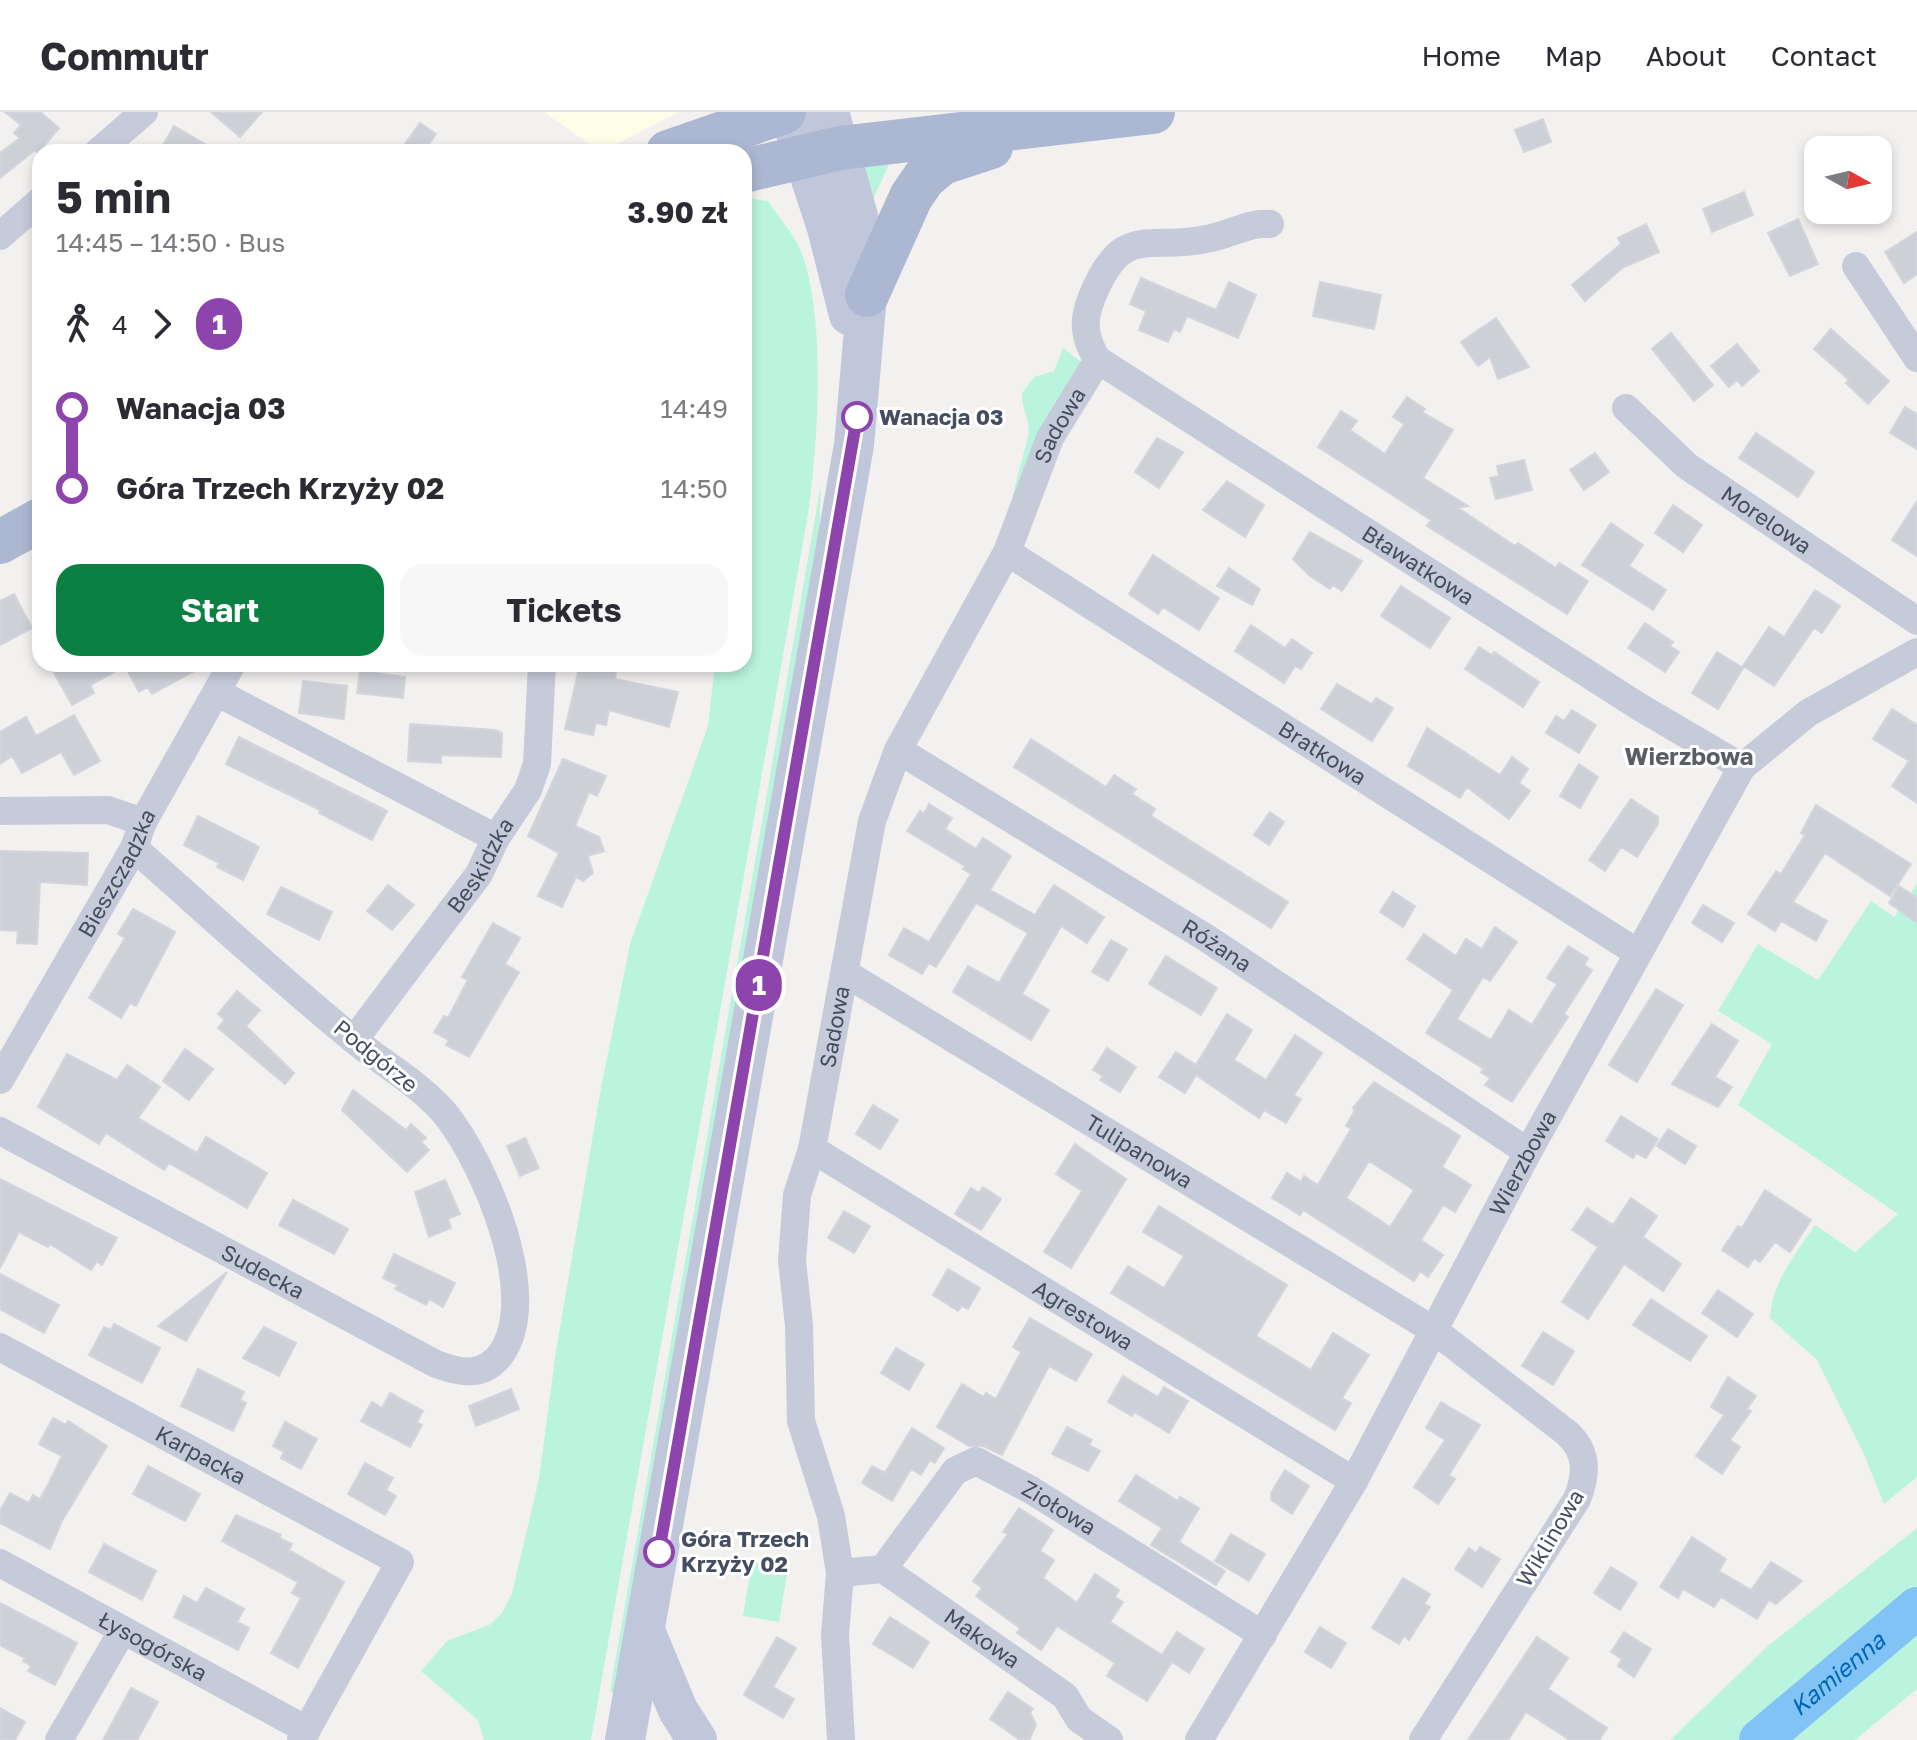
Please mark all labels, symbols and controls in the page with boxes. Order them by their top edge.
text: Commutr [40,33,209,78]
text: Home [1422,39,1501,72]
text: Map [1545,39,1602,72]
text: About [1646,39,1727,72]
text: Contact [1771,39,1877,72]
north arrow [1804,136,1892,224]
map controls [1804,136,1892,224]
text: 5 min [56,170,171,223]
text: 3.90 zł [628,194,728,230]
text: 14:45 – 14:50 · Bus [56,227,285,258]
icon: walk [56,302,100,346]
icon: forward [140,302,184,346]
text: 1 [212,307,226,340]
text: 4 [112,309,128,340]
street label: Sadowa [1028,382,1091,467]
text: Wanacja 03 [116,390,286,426]
text: 14:49 [660,393,728,424]
marker: Wanacja 03 [842,402,872,432]
place label: Wanacja 03 [879,403,1003,430]
text: Góra Trzech Krzyży 02 [116,470,444,506]
text: 14:50 [661,473,728,504]
street label: Morelowa [1717,479,1817,559]
street label: Bławatkowa [1357,519,1479,611]
button: Start [56,564,384,656]
button: Tickets [400,564,728,656]
street label: Bratkowa [1274,714,1372,790]
district label: Wierzbowa [1625,741,1754,770]
street label: Bieszczadzka [72,804,161,942]
street label: Beskidzka [441,812,519,918]
street label: Różana [1177,913,1257,977]
line badge: 1 [733,959,785,1011]
text: 1 [752,968,766,1001]
street label: Sadowa [813,983,855,1070]
street label: Podgórze [329,1014,424,1098]
street label: Wierzbowa [1483,1105,1562,1220]
street label: Tulipanowa [1081,1108,1198,1194]
street label: Sudecka [217,1238,309,1304]
street label: Agrestowa [1028,1274,1138,1356]
street label: Karpacka [151,1419,251,1490]
street label: Ziołowa [1018,1474,1101,1540]
street label: Wiklinowa [1510,1484,1589,1591]
place label: Góra Trzech Krzyży 02 [681,1525,809,1577]
marker: Góra Trzech Krzyży 02 [644,1537,674,1567]
street label: Makowa [939,1602,1025,1673]
street label: Łysogórska [94,1605,212,1686]
water label: Kamienna [1784,1624,1891,1721]

